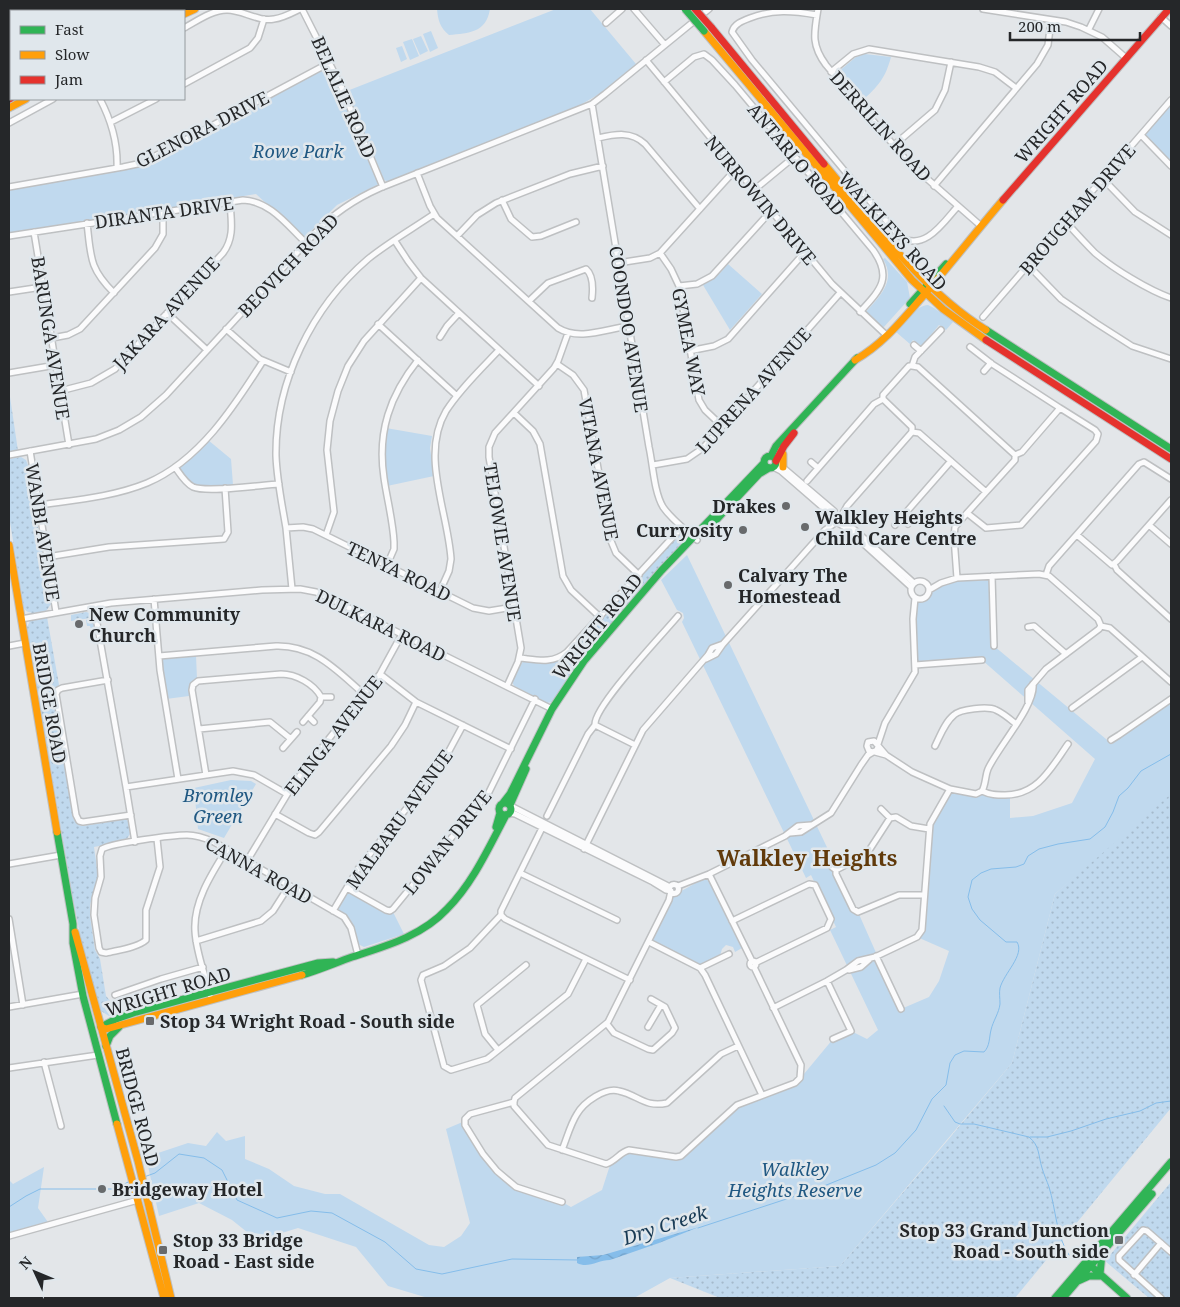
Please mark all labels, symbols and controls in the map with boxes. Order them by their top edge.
legend [10,10,185,100]
scale bar [1010,10,1140,42]
text: 200 m [1018,16,1061,36]
text: Fast [55,19,84,39]
street label: BELALIE ROAD [306,32,382,162]
text: Slow [55,44,89,64]
street label: WRIGHT ROAD [1009,54,1113,168]
street label: DERRILIN ROAD [825,66,937,186]
text: Jam [54,69,83,89]
street label: GLENORA DRIVE [131,85,273,173]
street label: ANTARLO ROAD [743,98,851,220]
street label: NURROWIN DRIVE [700,130,822,270]
park label: Rowe Park [252,139,344,163]
street label: BROUGHAM DRIVE [1014,139,1140,279]
street label: WALKLEYS ROAD [833,167,953,295]
street label: DIRANTA DRIVE [93,190,235,234]
street label: BEOVICH ROAD [232,208,344,322]
street label: COONDOO AVENUE [604,244,654,414]
street label: JAKARA AVENUE [107,251,225,375]
street label: BARUNGA AVENUE [26,255,76,421]
street label: GYMEA WAY [667,286,711,399]
street label: LUPRENA AVENUE [690,322,816,458]
street label: VITANA AVENUE [573,396,625,542]
street label: WANBI AVENUE [20,461,66,603]
street label: TELOWIE AVENUE [479,461,527,623]
place label: Drakes [712,494,776,518]
marker: Drakes [780,500,792,512]
place label: Walkley Heights Child Care Centre [815,505,977,550]
place label: Curryosity [636,518,734,542]
marker: Walkley Heights Child Care Centre [799,521,811,533]
marker: Curryosity [737,524,749,536]
street label: TENYA ROAD [343,535,455,607]
place label: Calvary The Homestead [738,563,847,608]
street label: WRIGHT ROAD [547,568,647,684]
marker: Calvary The Homestead [722,579,734,591]
street label: DULKARA ROAD [312,583,450,667]
place label: New Community Church [89,602,241,647]
marker: New Community Church [73,618,85,630]
street label: BRIDGE ROAD [28,641,72,765]
street label: ELINGA AVENUE [279,670,387,800]
street label: MALBARU AVENUE [340,745,458,893]
park label: Bromley Green [182,783,253,828]
street label: LOWAN DRIVE [397,785,497,899]
street label: CANNA ROAD [201,831,317,909]
district label: Walkley Heights [717,842,897,872]
street label: WRIGHT ROAD [102,960,234,1022]
place label: Stop 34 Wright Road - South side [160,1009,455,1033]
marker: Stop 34 Wright Road - South side [144,1015,156,1027]
street label: BRIDGE ROAD [111,1045,165,1169]
park label: Walkley Heights Reserve [727,1157,862,1202]
place label: Bridgeway Hotel [112,1177,263,1201]
marker: Bridgeway Hotel [96,1183,108,1195]
water label: Dry Creek [618,1199,712,1251]
place label: Stop 33 Grand Junction Road - South side [900,1218,1109,1263]
place label: Stop 33 Bridge Road - East side [173,1228,314,1273]
marker: Stop 33 Grand Junction Road - South side [1113,1234,1125,1246]
marker: Stop 33 Bridge Road - East side [157,1244,169,1256]
north arrow [10,1247,60,1297]
text: N [15,1252,36,1273]

